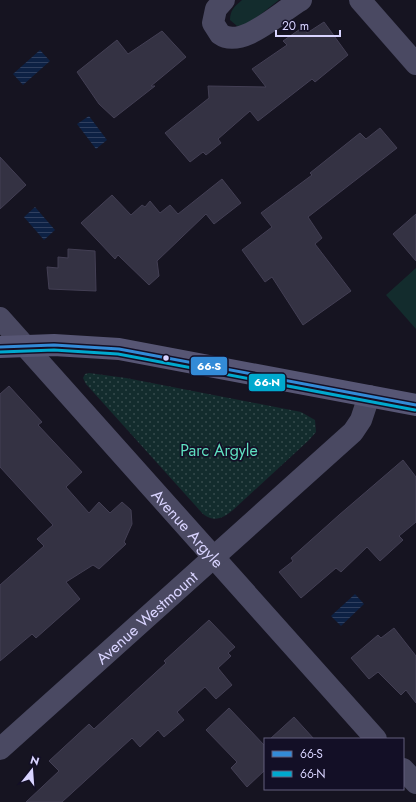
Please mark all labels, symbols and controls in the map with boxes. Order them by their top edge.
scale bar [276,12,340,38]
text: 20 m [282,17,309,35]
unlabelled marker [161,353,171,363]
line badge: 66-S [190,356,228,376]
text: 66-S [197,358,221,374]
line badge: 66-N [248,373,286,392]
text: 66-N [254,374,280,390]
park label: Parc Argyle [180,439,258,462]
street label: Avenue Argyle [146,484,229,573]
street label: Avenue Westmount [91,566,203,670]
legend [264,738,404,790]
text: 66-S [300,745,323,763]
north arrow [12,750,52,790]
text: N [28,752,41,769]
text: 66-N [300,765,326,783]

